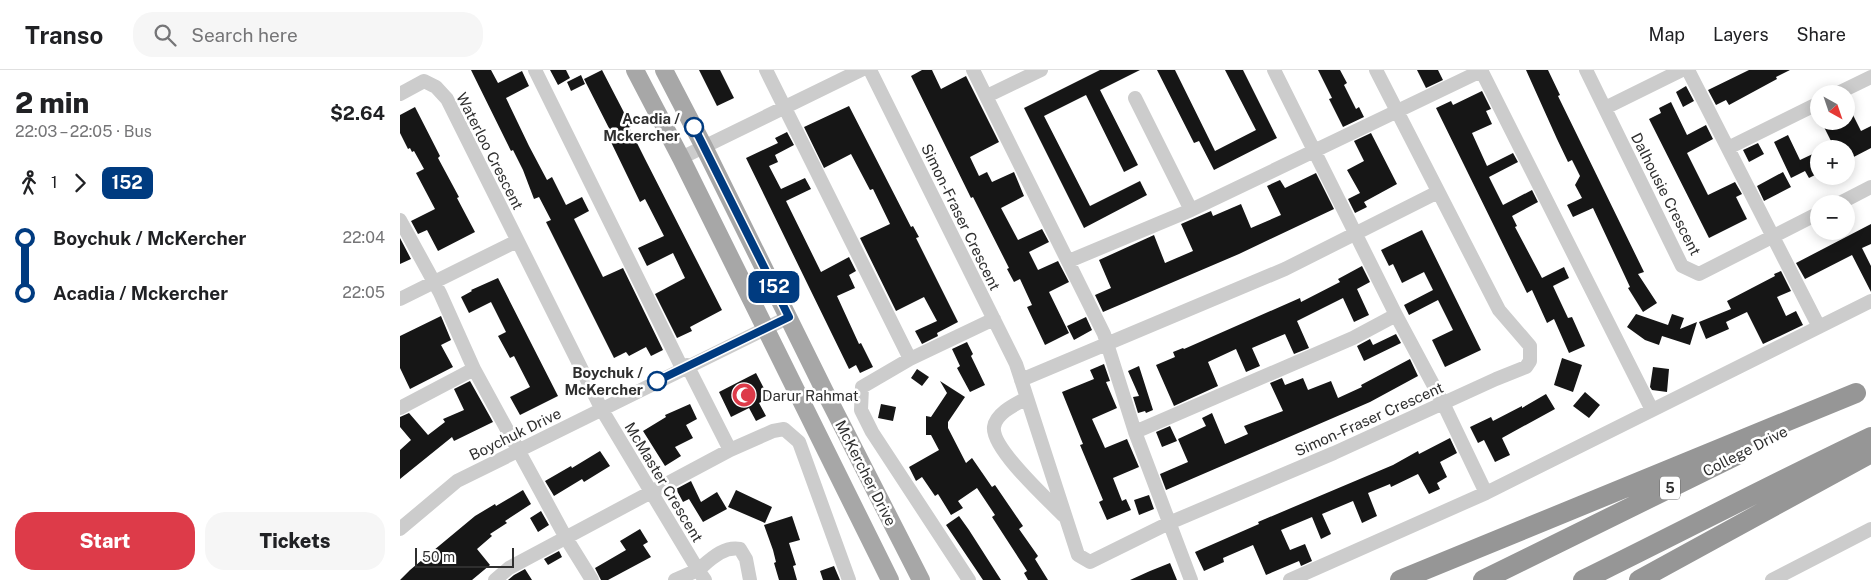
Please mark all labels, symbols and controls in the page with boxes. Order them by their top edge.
search box [133,12,483,57]
text: Transo [25,21,103,49]
icon: search [151,21,179,49]
text: Search here [191,24,298,46]
text: Map [1649,24,1685,45]
text: Layers [1713,24,1769,45]
text: Share [1797,24,1846,45]
north arrow [1810,85,1855,130]
map controls [1810,85,1855,240]
text: 2 min [15,86,89,119]
street label: Waterloo Crescent [453,90,527,213]
text: $2.64 [330,102,385,124]
place label: Acadia / Mckercher [603,110,680,144]
marker: Acadia / Mckercher [684,117,704,137]
text: 22:03 – 22:05 · Bus [15,122,152,141]
street label: Dalhousie Crescent [1628,130,1704,258]
button: + [1810,140,1855,185]
street label: Simon-Fraser Crescent [918,141,1004,293]
icon: walk [15,169,43,197]
icon: forward [66,169,94,197]
text: 152 [112,172,143,193]
text: 1 [51,173,58,192]
button: − [1810,195,1855,240]
text: Boychuk / McKercher [53,227,246,249]
text: 22:04 [343,228,385,247]
line badge: 152 [745,271,803,303]
text: 152 [758,276,790,297]
text: Acadia / Mckercher [53,282,228,304]
text: 22:05 [342,283,385,302]
place label: Boychuk / McKercher [564,364,643,398]
marker: Boychuk / McKercher [647,371,667,391]
street label: Simon-Fraser Crescent [1292,378,1446,459]
mosque icon: Darur Rahmat [731,382,757,408]
place label: Darur Rahmat [762,387,859,404]
street label: Boychuk Drive [466,404,564,464]
street label: McKercher Drive [832,418,900,528]
street label: McMaster Crescent [622,419,707,545]
street label: College Drive [1700,422,1790,480]
road number: 5 [1660,476,1680,499]
button: Start [15,512,195,570]
button: Tickets [205,512,385,570]
scale bar [415,545,514,568]
text: 50 m [422,549,455,565]

